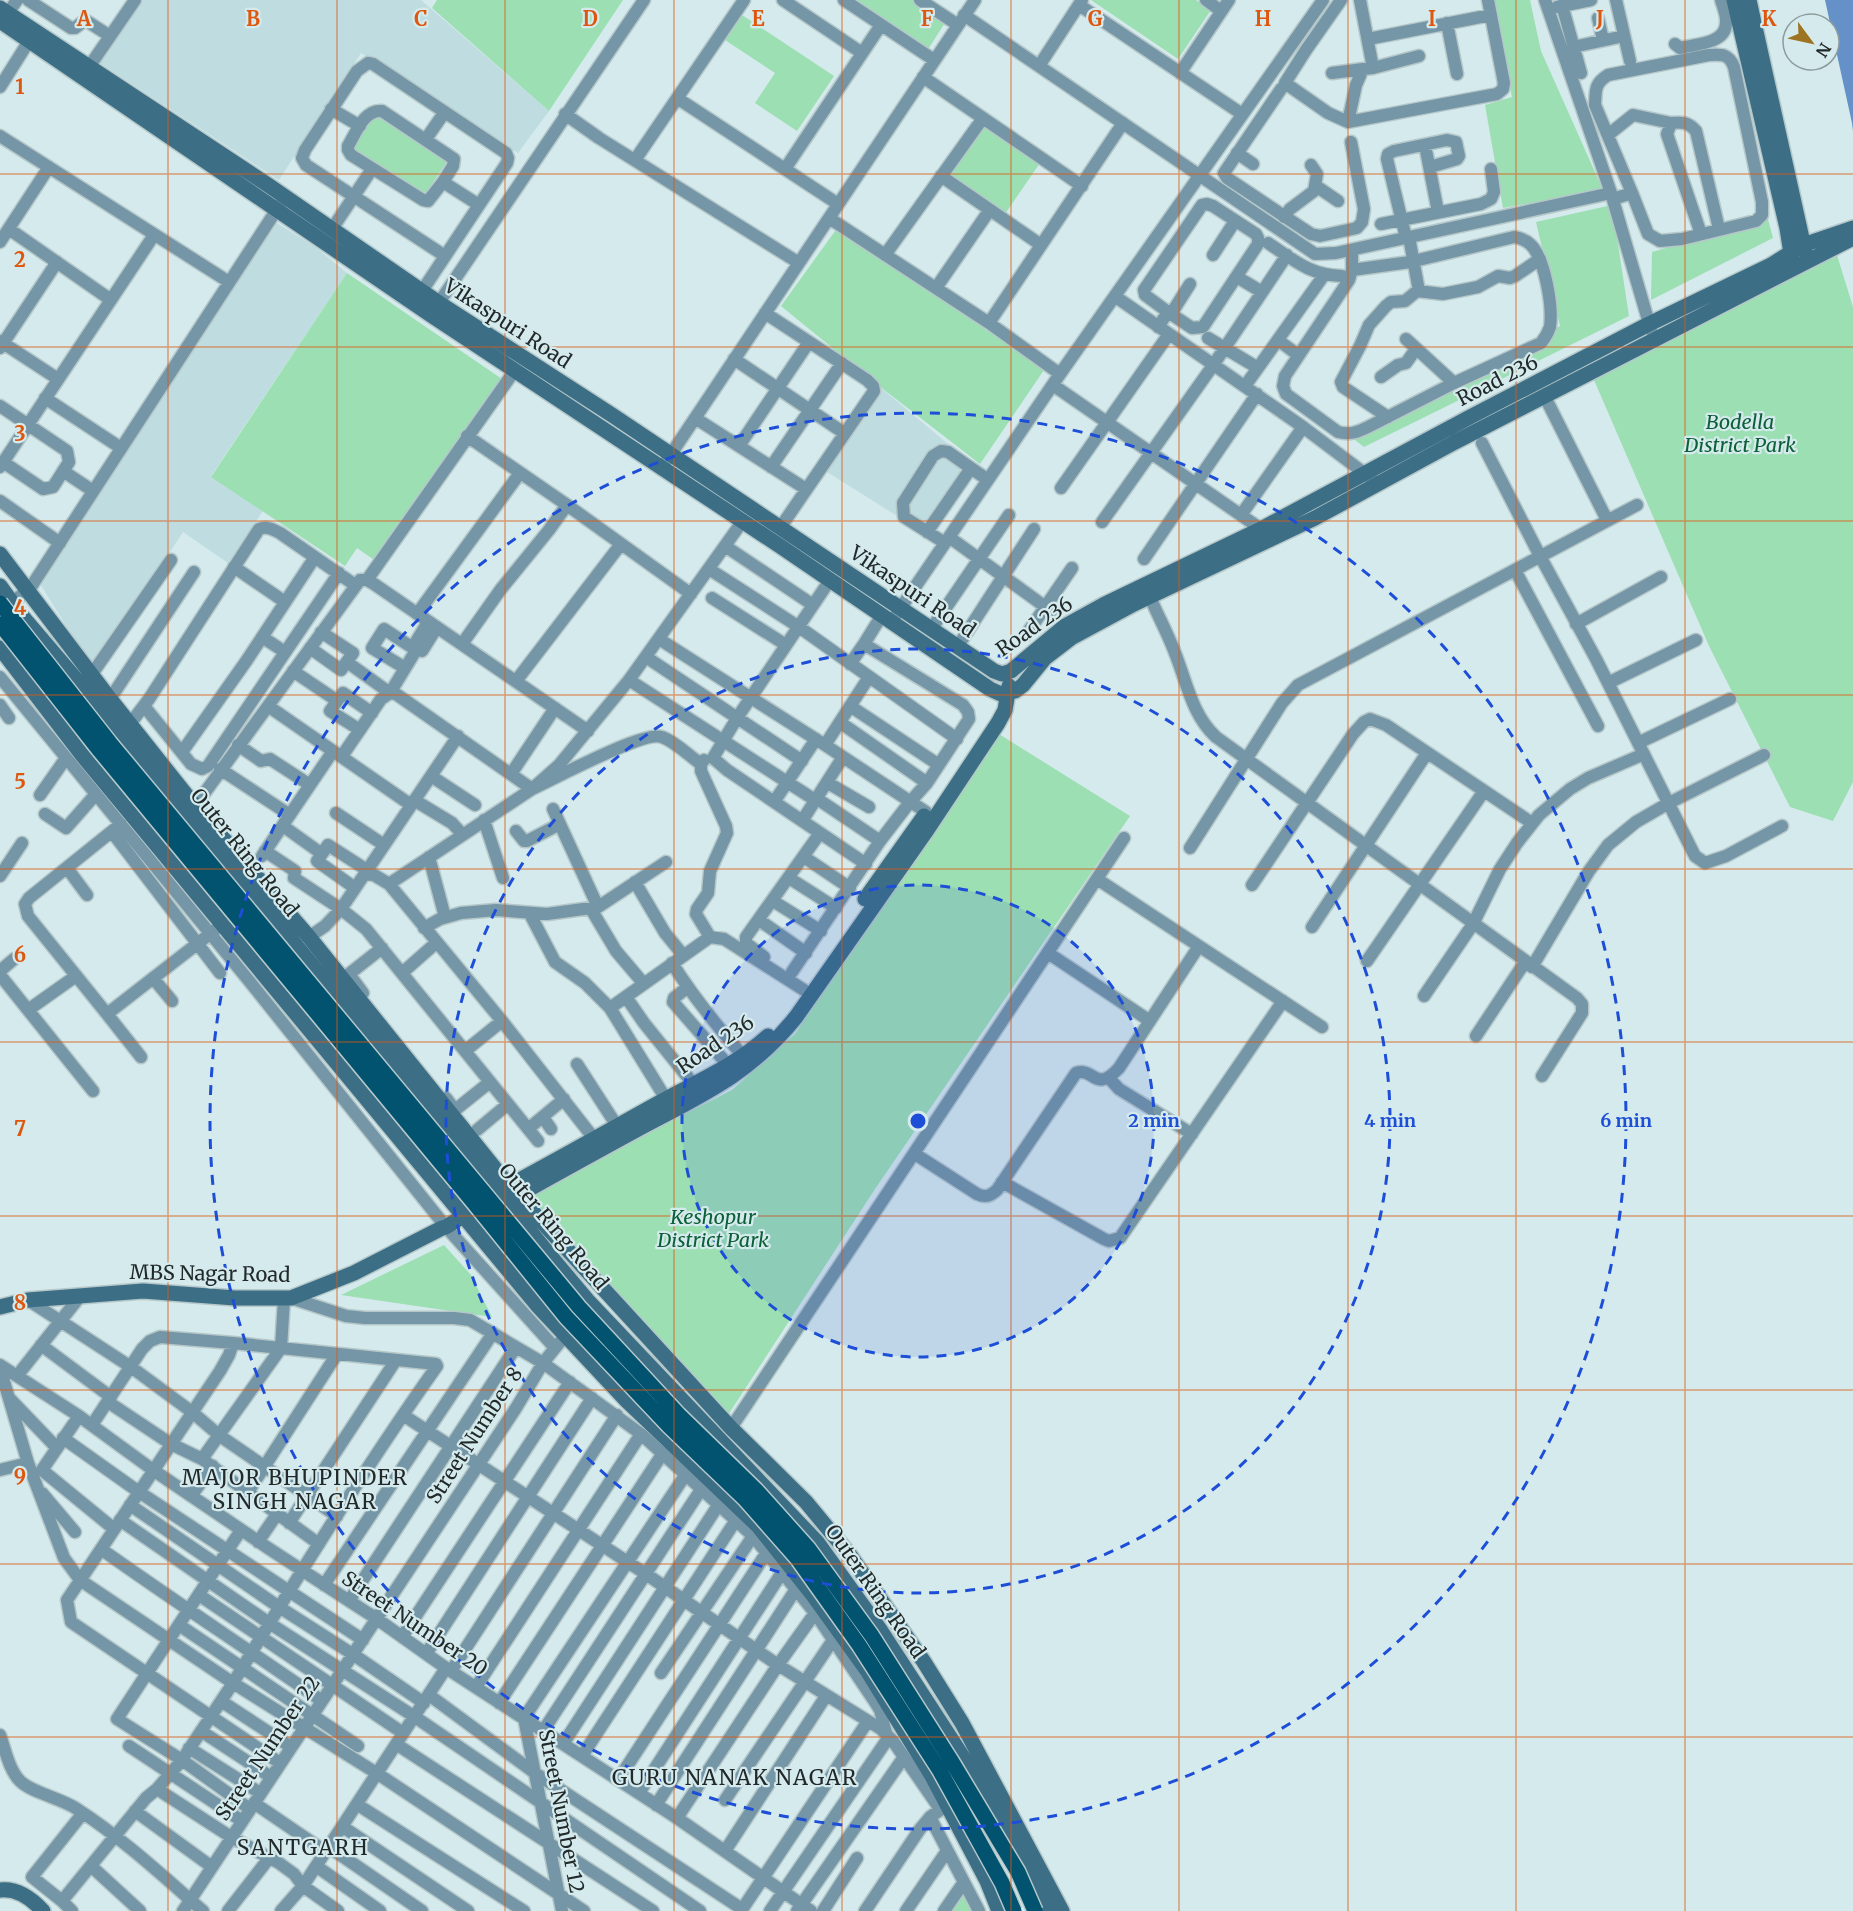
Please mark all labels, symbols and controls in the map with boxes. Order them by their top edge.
text: A [76,6,92,31]
text: B [246,6,260,31]
text: C [414,6,428,31]
text: D [582,6,598,31]
text: E [751,6,765,31]
text: F [921,6,934,31]
text: G [1088,6,1103,31]
text: H [1255,6,1271,31]
text: I [1428,6,1436,31]
text: J [1595,6,1604,31]
text: K [1762,6,1777,31]
north arrow [1781,12,1841,72]
text: N [1812,39,1835,61]
text: 1 [15,74,25,99]
text: 2 [14,247,26,272]
street label: Vikaspuri Road [439,272,576,373]
street label: Road 236 [1452,349,1542,411]
park label: Bodella District Park [1683,409,1796,457]
text: 3 [14,421,26,446]
street label: Vikaspuri Road [845,539,981,642]
street label: Road 236 [991,591,1077,661]
text: 4 [14,595,27,620]
text: 5 [14,769,26,794]
street label: Outer Ring Road [186,783,304,921]
text: 6 [14,942,26,967]
street label: Road 236 [672,1009,758,1079]
text: 2 min [1128,1109,1180,1132]
text: 4 min [1364,1109,1416,1132]
text: 6 min [1600,1109,1652,1132]
centre of rings [908,1111,928,1131]
text: 7 [14,1116,26,1141]
street label: Outer Ring Road [494,1158,614,1294]
park label: Keshopur District Park [656,1204,769,1252]
street label: MBS Nagar Road [129,1259,291,1287]
text: 8 [14,1290,26,1315]
street label: Street Number 8 [421,1362,527,1508]
text: 9 [14,1464,26,1489]
district label: MAJOR BHUPINDER SINGH NAGAR [182,1464,408,1515]
street label: Outer Ring Road [821,1519,931,1663]
street label: Street Number 20 [337,1565,493,1681]
street label: Street Number 22 [209,1671,325,1825]
street label: Street Number 12 [534,1727,590,1895]
district label: GURU NANAK NAGAR [612,1764,858,1791]
district label: SANTGARH [237,1834,369,1861]

